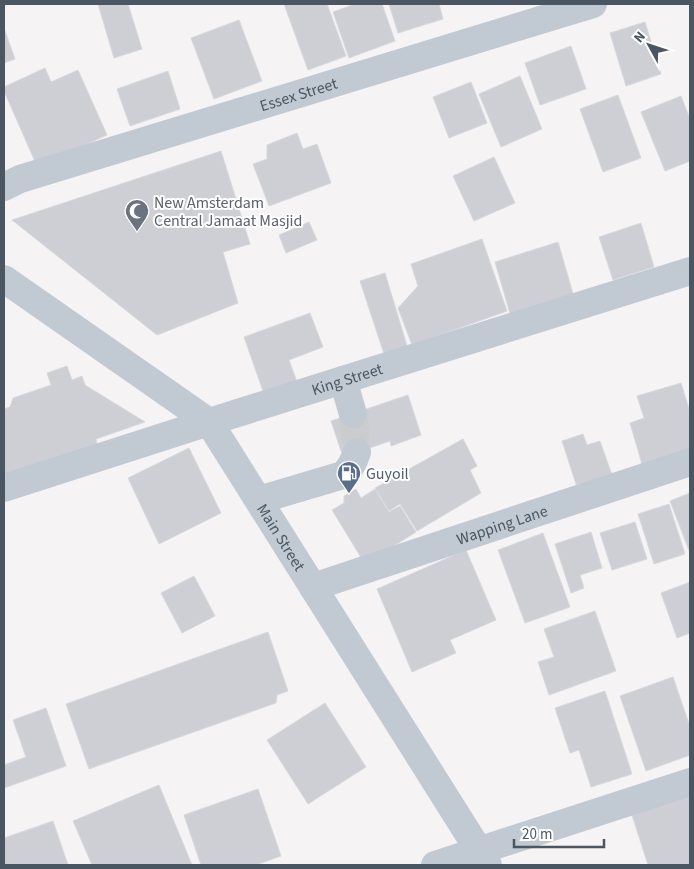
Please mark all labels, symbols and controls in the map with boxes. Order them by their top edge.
north arrow [624,20,674,70]
text: N [629,27,650,47]
street label: Essex Street [257,73,341,117]
place label: New Amsterdam Central Jamaat Masjid [154,192,302,232]
mosque icon: New Amsterdam Central Jamaat Masjid [124,198,150,232]
street label: King Street [309,358,386,401]
fuel station icon: Guyoil [336,460,362,494]
place label: Guyoil [366,463,409,485]
street label: Main Street [251,500,310,576]
street label: Wapping Lane [454,500,551,551]
scale bar [514,816,604,848]
text: 20 m [522,824,552,845]

